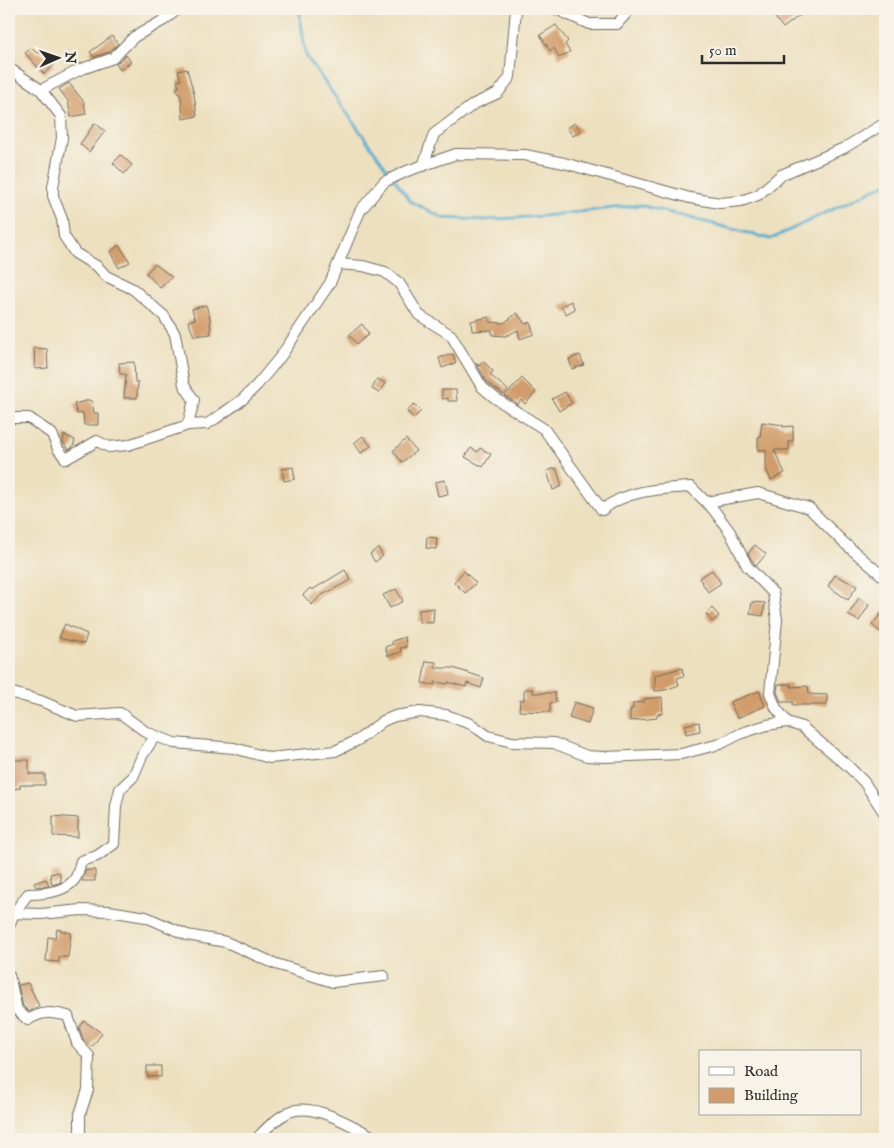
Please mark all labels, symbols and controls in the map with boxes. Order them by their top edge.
north arrow [32,32,82,82]
scale bar [702,32,784,64]
text: 50 m [709,41,737,60]
text: N [61,50,79,64]
legend [699,1050,862,1116]
text: Road [744,1062,779,1081]
text: Building [744,1086,799,1105]

